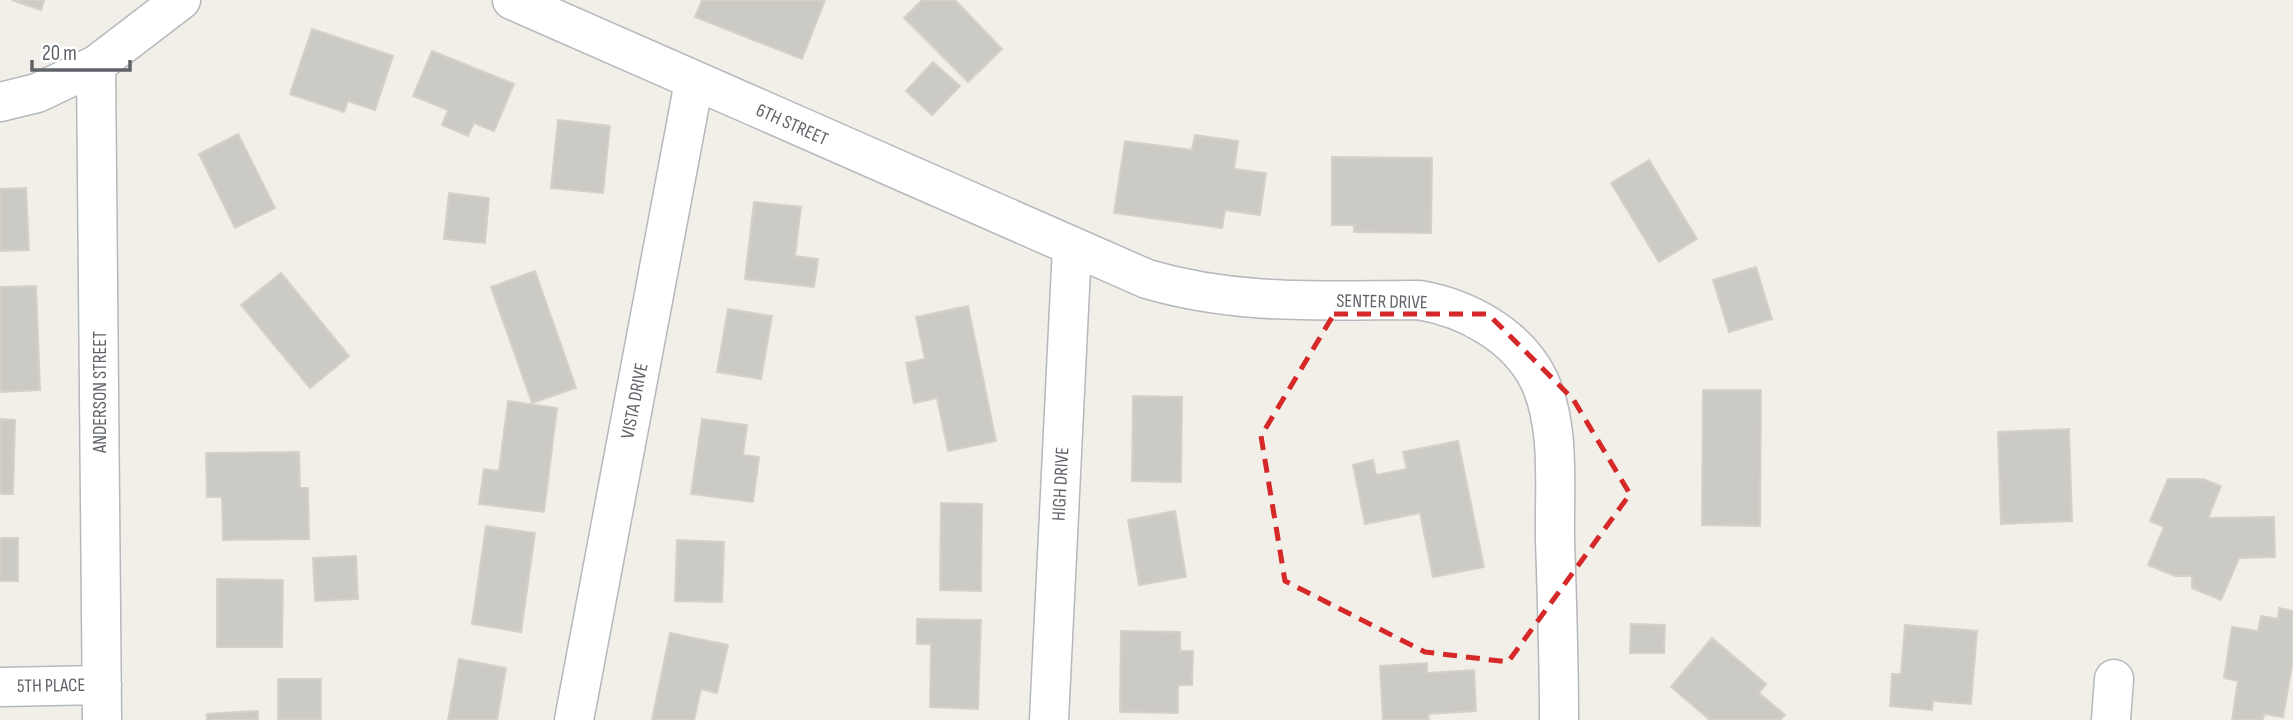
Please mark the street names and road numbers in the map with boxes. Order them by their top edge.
street label: 6TH STREET [752,99,832,151]
street label: SENTER DRIVE [1336,290,1428,314]
street label: ANDERSON STREET [89,331,112,454]
street label: VISTA DRIVE [616,361,654,441]
street label: HIGH DRIVE [1048,446,1074,522]
street label: 5TH PLACE [17,674,85,698]

